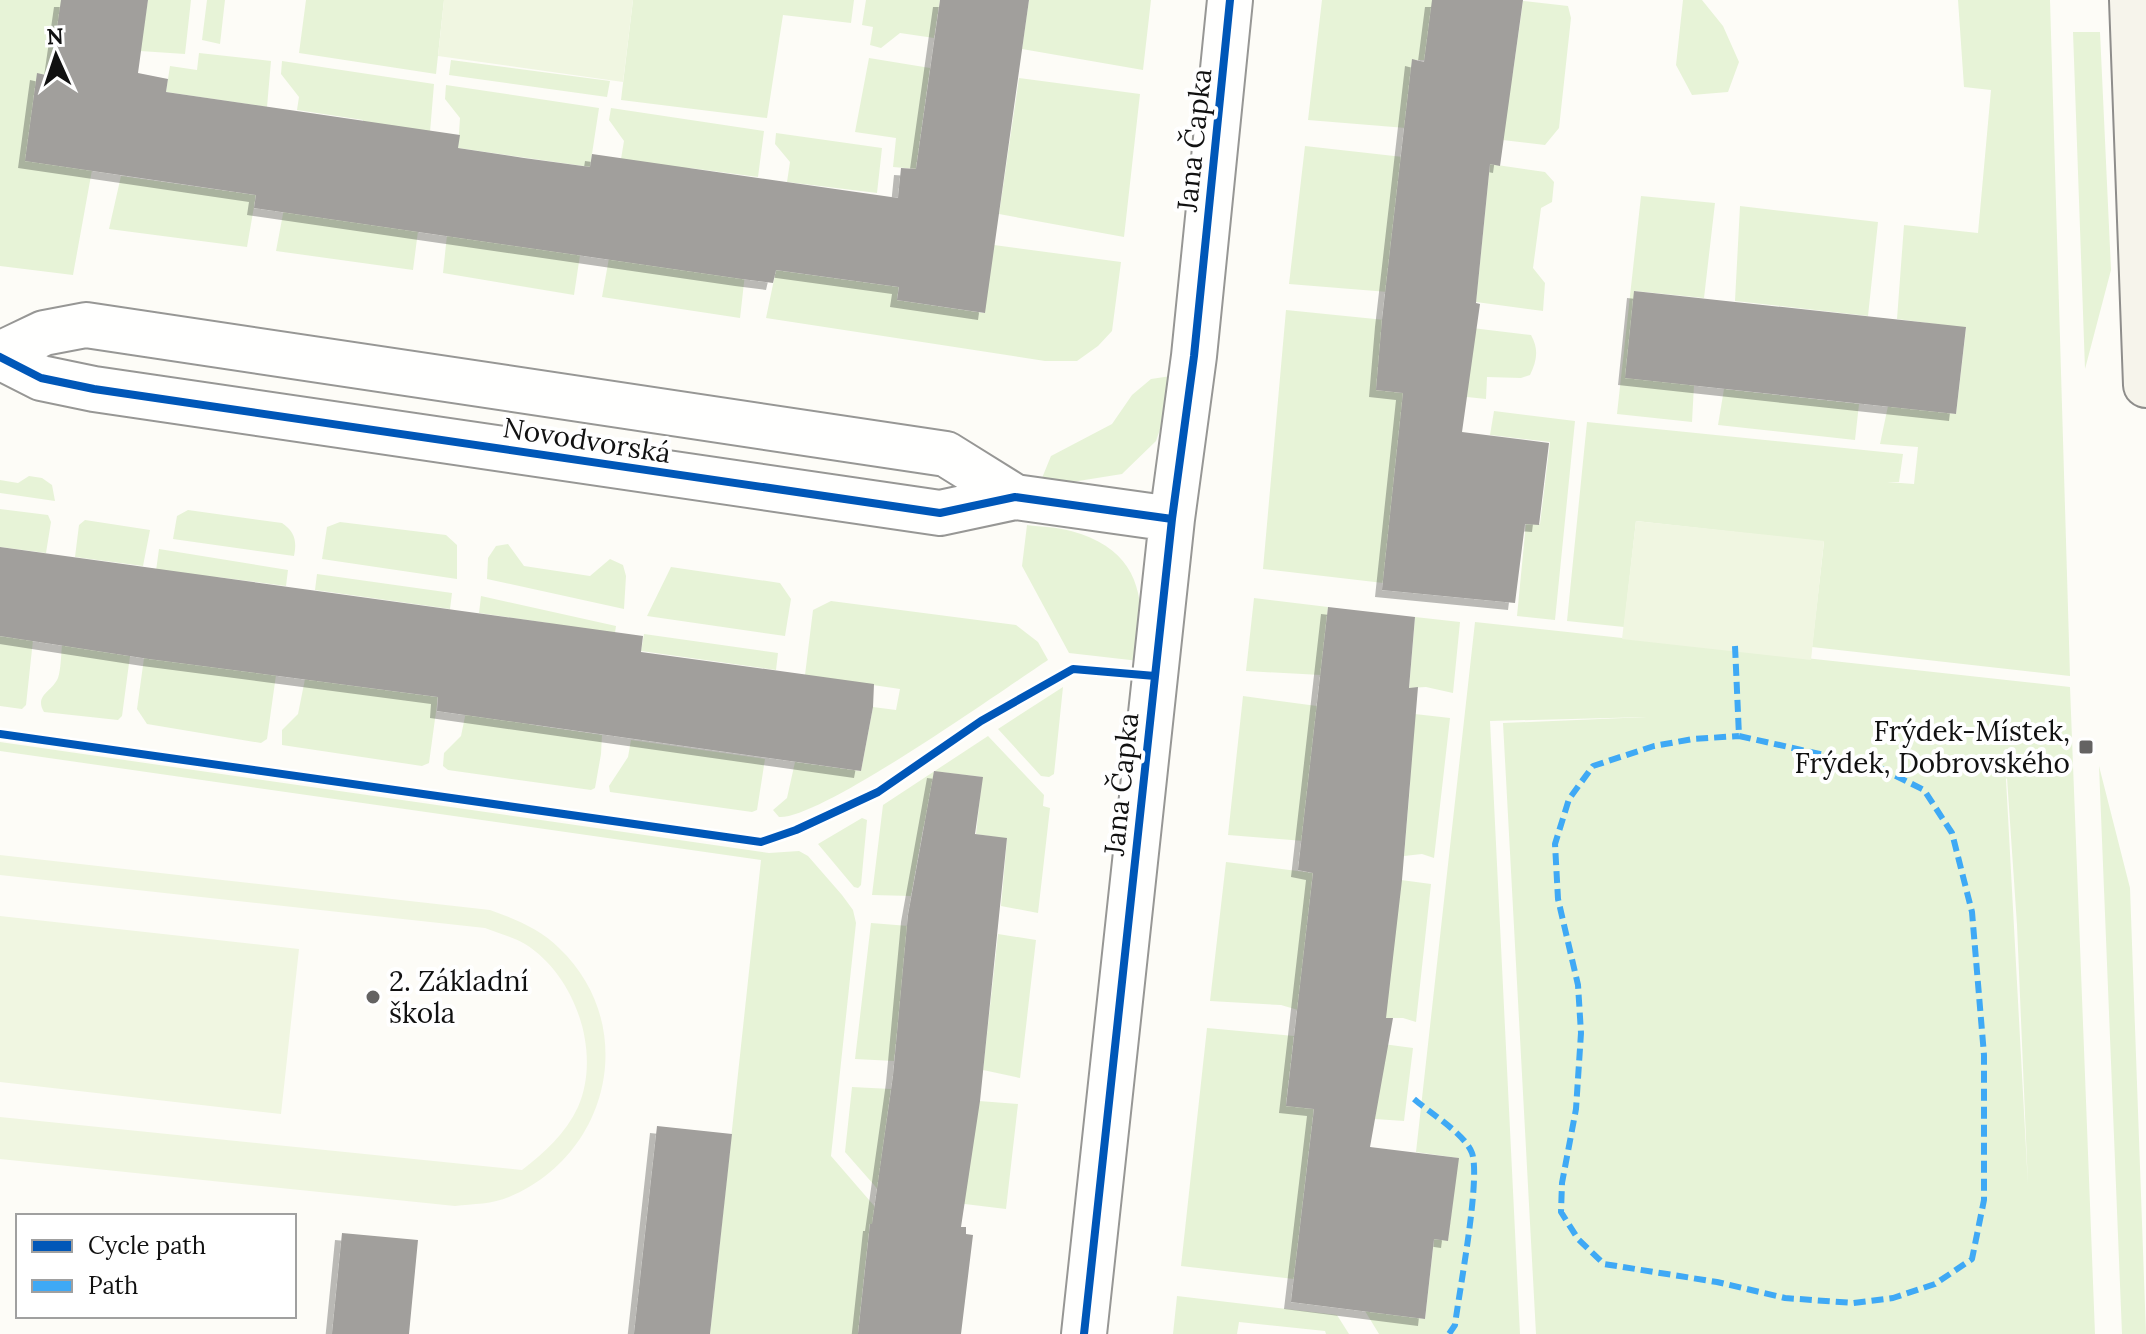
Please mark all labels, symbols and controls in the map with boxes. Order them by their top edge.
north arrow [16,16,96,96]
text: N [46,22,64,50]
street label: Jana Čapka [1168,67,1219,214]
street label: Novodvorská [501,409,673,471]
street label: Jana Čapka [1095,711,1146,858]
place label: Frýdek-Místek, Frýdek, Dobrovského [1794,713,2070,781]
marker: Frýdek-Místek, Frýdek, Dobrovského [2077,738,2095,756]
place label: 2. Základní škola [389,963,529,1031]
marker: 2. Základní škola [364,988,382,1006]
legend [16,1214,296,1318]
text: Cycle path [88,1230,206,1261]
text: Path [88,1270,138,1301]

